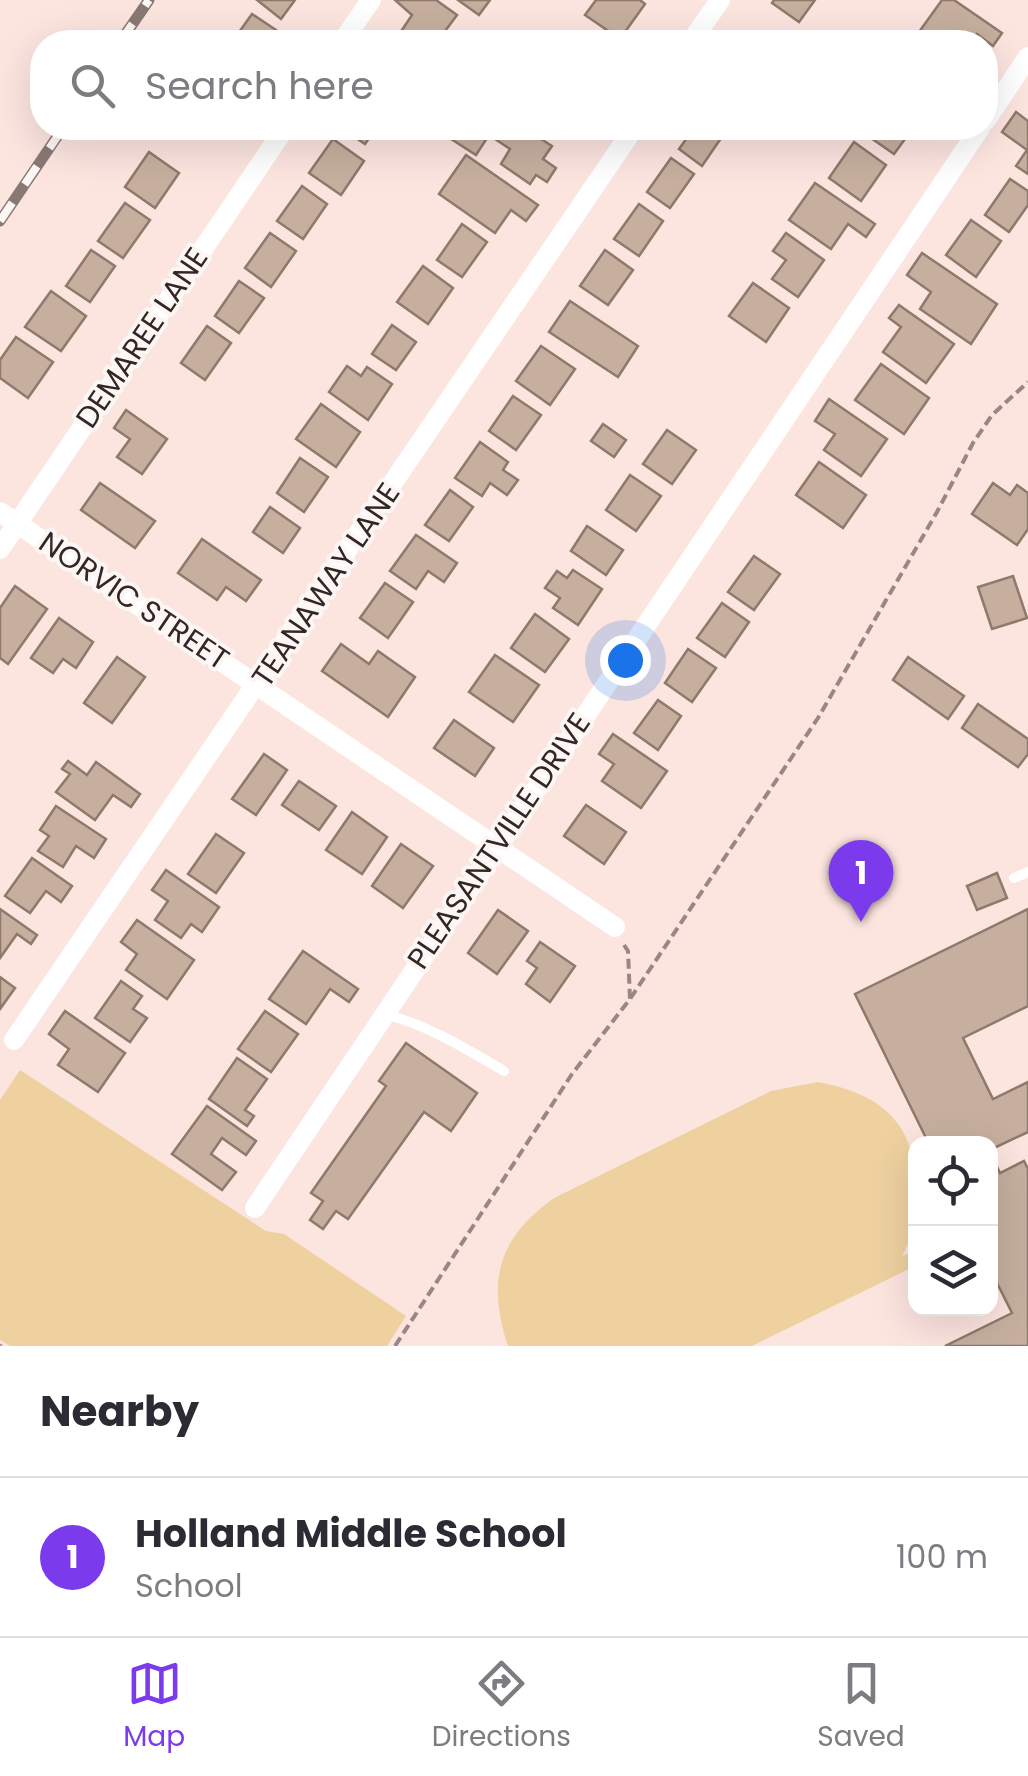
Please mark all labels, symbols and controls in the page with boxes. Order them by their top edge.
search box [30,30,998,140]
icon: search [65,58,120,113]
text: Search here [145,59,374,112]
street label: DEMAREE LANE [65,239,218,437]
street label: TEANAWAY LANE [241,474,410,695]
street label: NORVIC STREET [31,521,238,680]
your location [600,635,651,686]
street label: PLEASANTVILLE DRIVE [397,704,600,977]
pin: 1 [828,840,894,922]
map controls [908,1136,998,1316]
button: locate [908,1136,998,1226]
button: layers [908,1226,998,1316]
text: Nearby [40,1382,199,1441]
text: Holland Middle School [135,1507,567,1560]
text: 1 [66,1534,79,1579]
text: 100 m [896,1534,988,1579]
text: School [135,1563,243,1608]
tab: Map [123,1656,185,1758]
tab: Directions [432,1656,571,1758]
tab: Saved [817,1656,905,1758]

